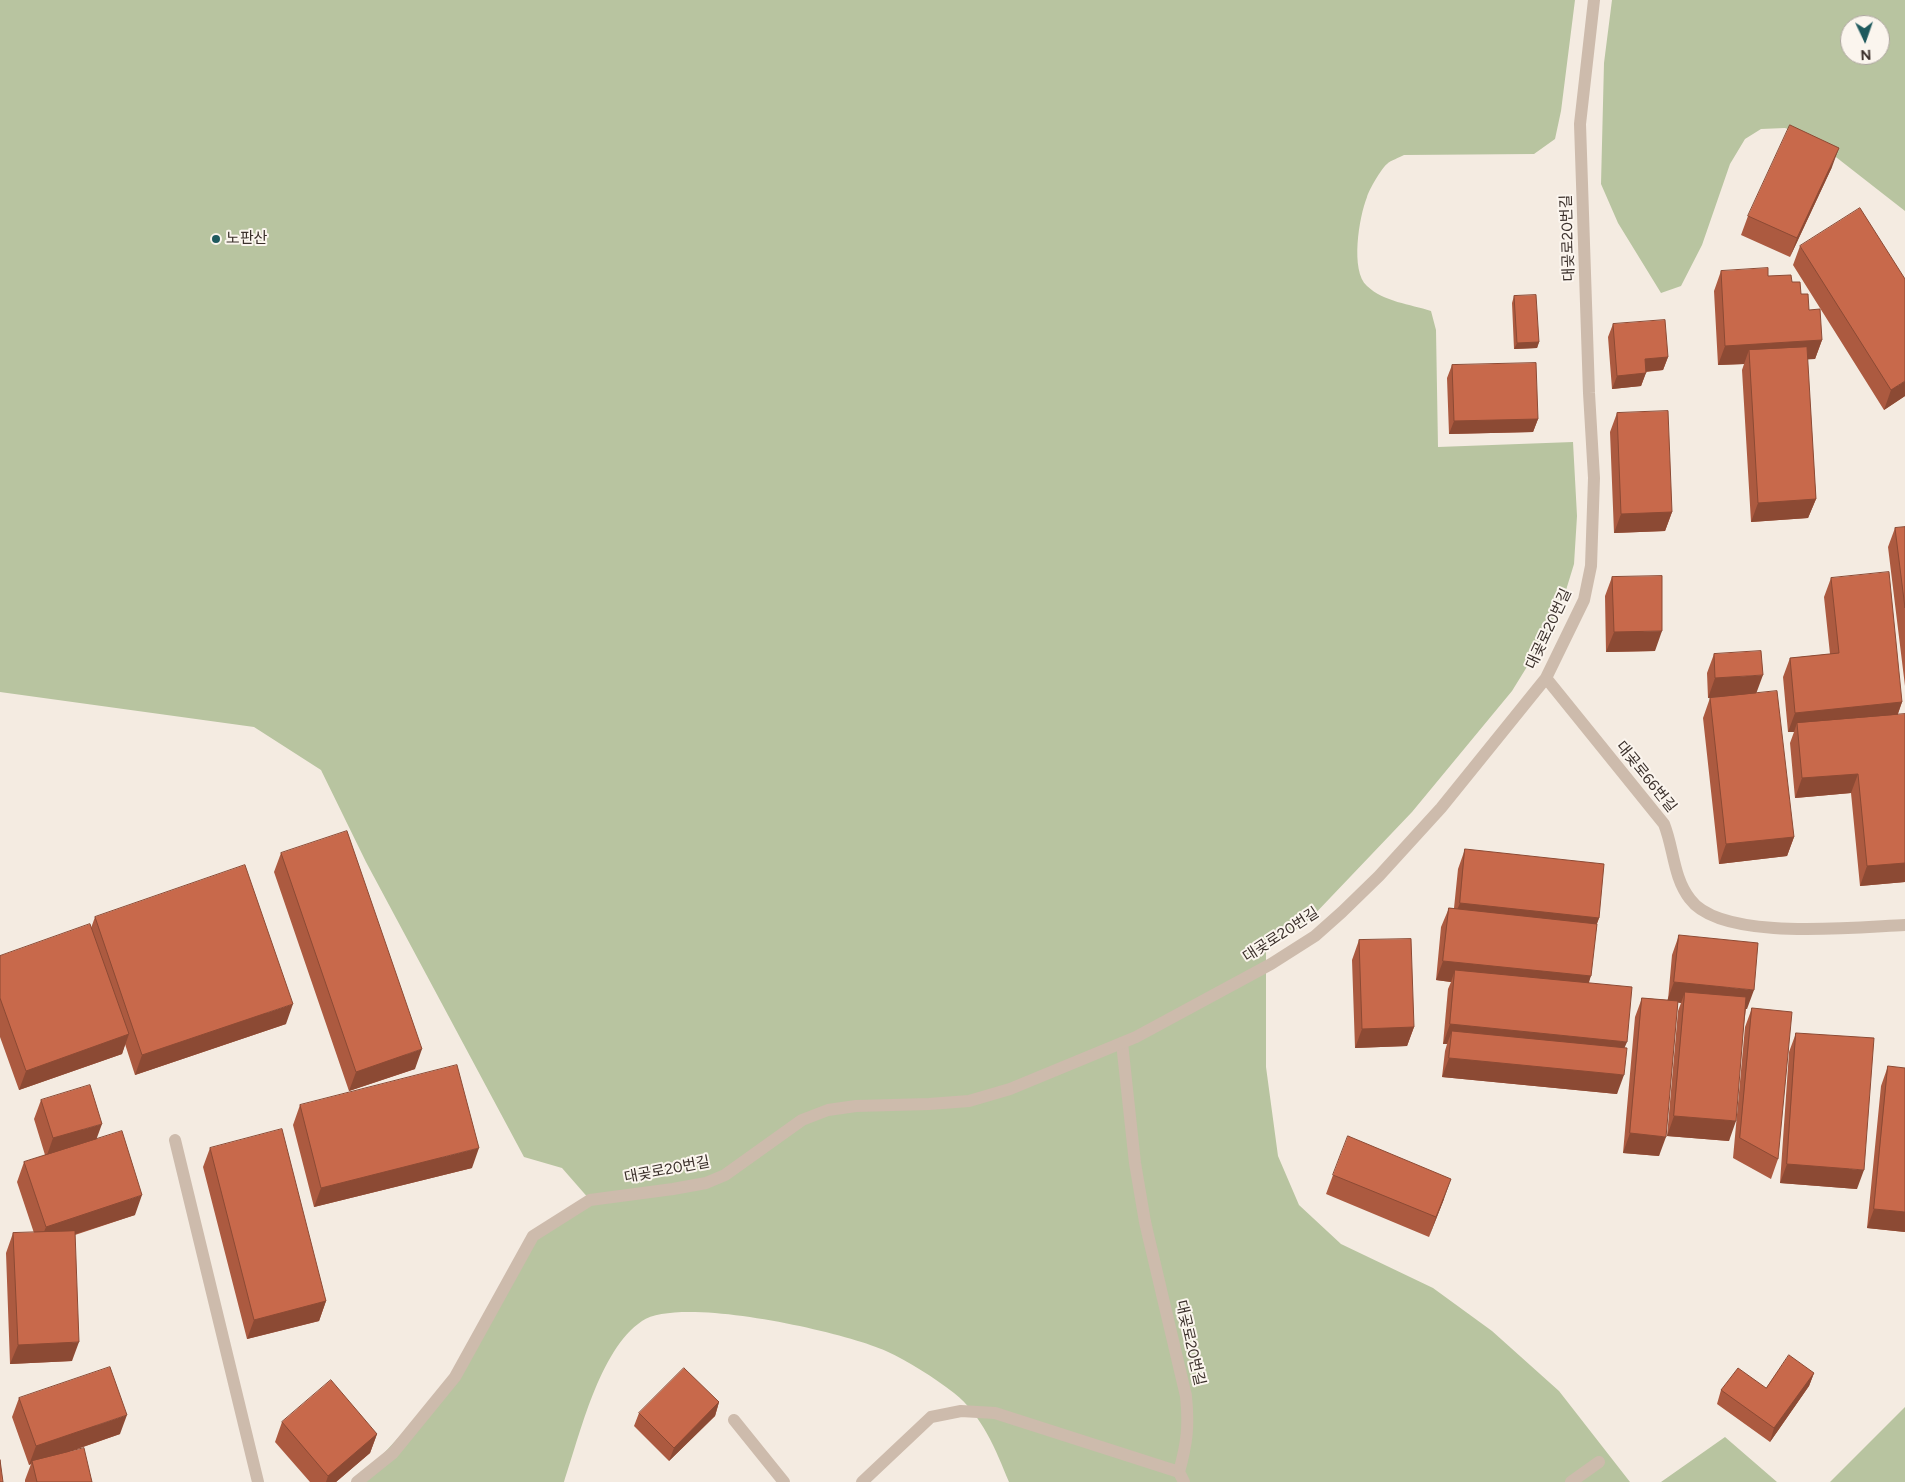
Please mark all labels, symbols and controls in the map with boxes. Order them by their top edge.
north arrow [1840,15,1890,65]
text: N [1860,46,1872,63]
street label: 대곶로20번길 [1557,194,1579,282]
place label: 노판산 [226,230,267,248]
marker: 노판산 [210,233,222,245]
street label: 대곶로20번길 [1522,586,1576,672]
street label: 대곶로66번길 [1612,738,1680,816]
street label: 대곶로20번길 [1240,904,1322,966]
street label: 대곶로20번길 [623,1153,711,1187]
street label: 대곶로20번길 [1171,1299,1209,1387]

